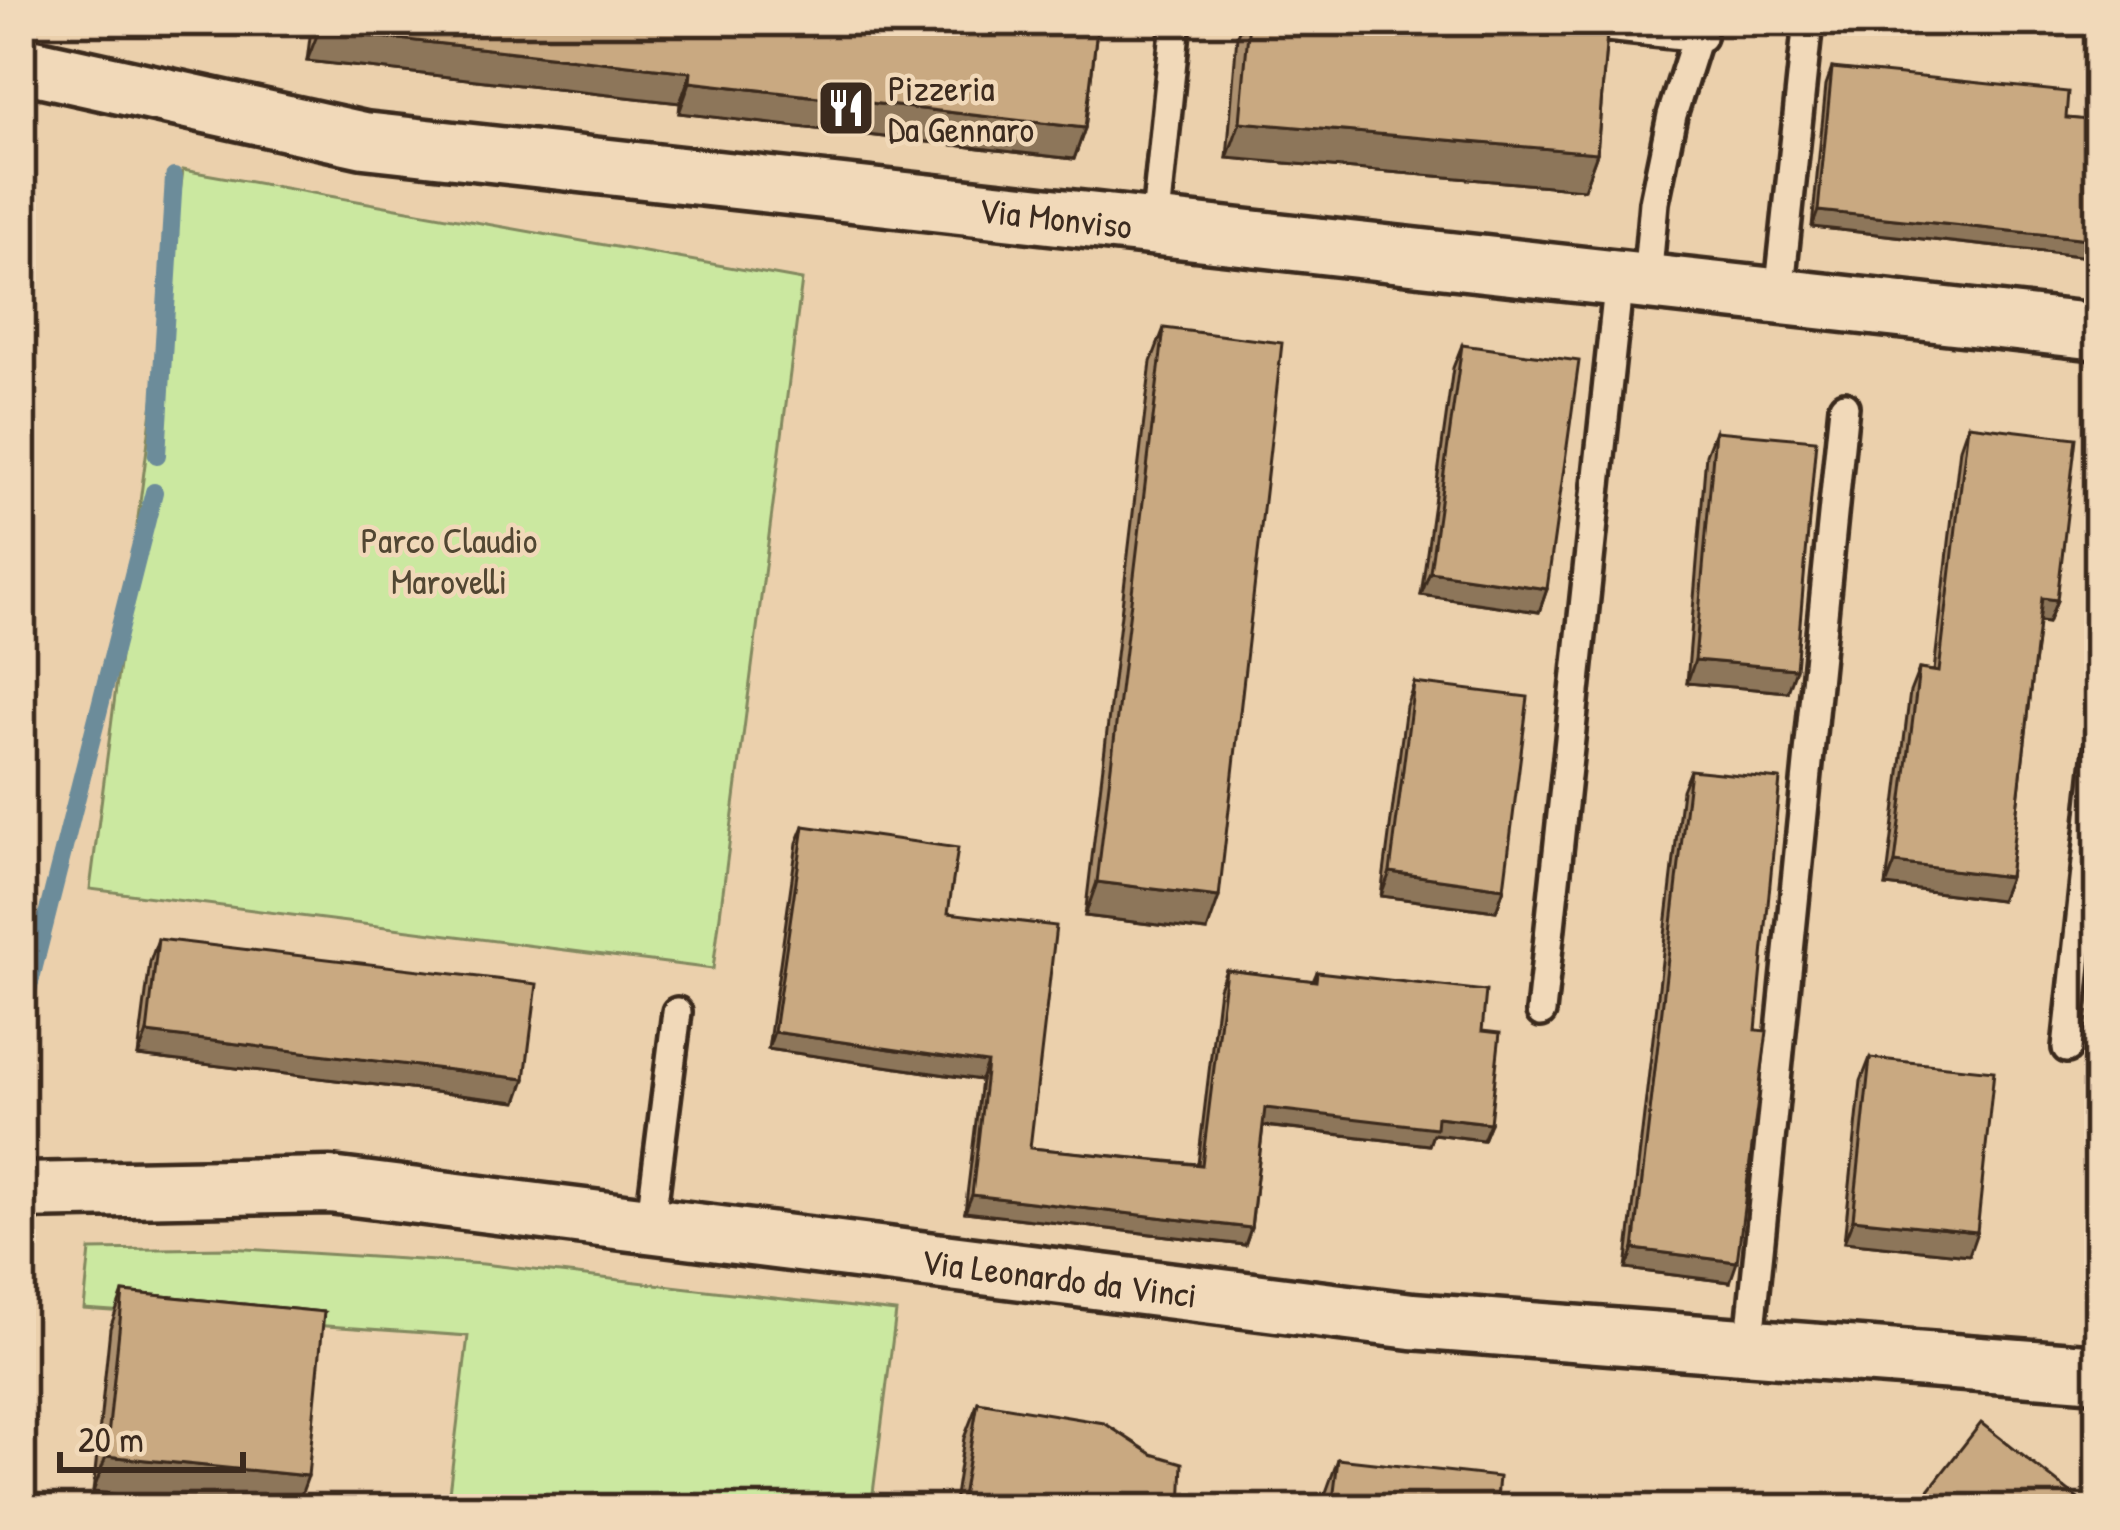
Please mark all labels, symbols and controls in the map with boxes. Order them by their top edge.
place label: Pizzeria Da Gennaro [888,63,1034,153]
restaurant icon: Pizzeria Da Gennaro [815,77,877,139]
street label: Via Monviso [976,184,1135,249]
park label: Parco Claudio Marovelli [361,515,537,605]
street label: Via Leonardo da Vinci [919,1235,1200,1318]
scale bar [60,1398,243,1472]
text: 20 m [78,1414,144,1463]

